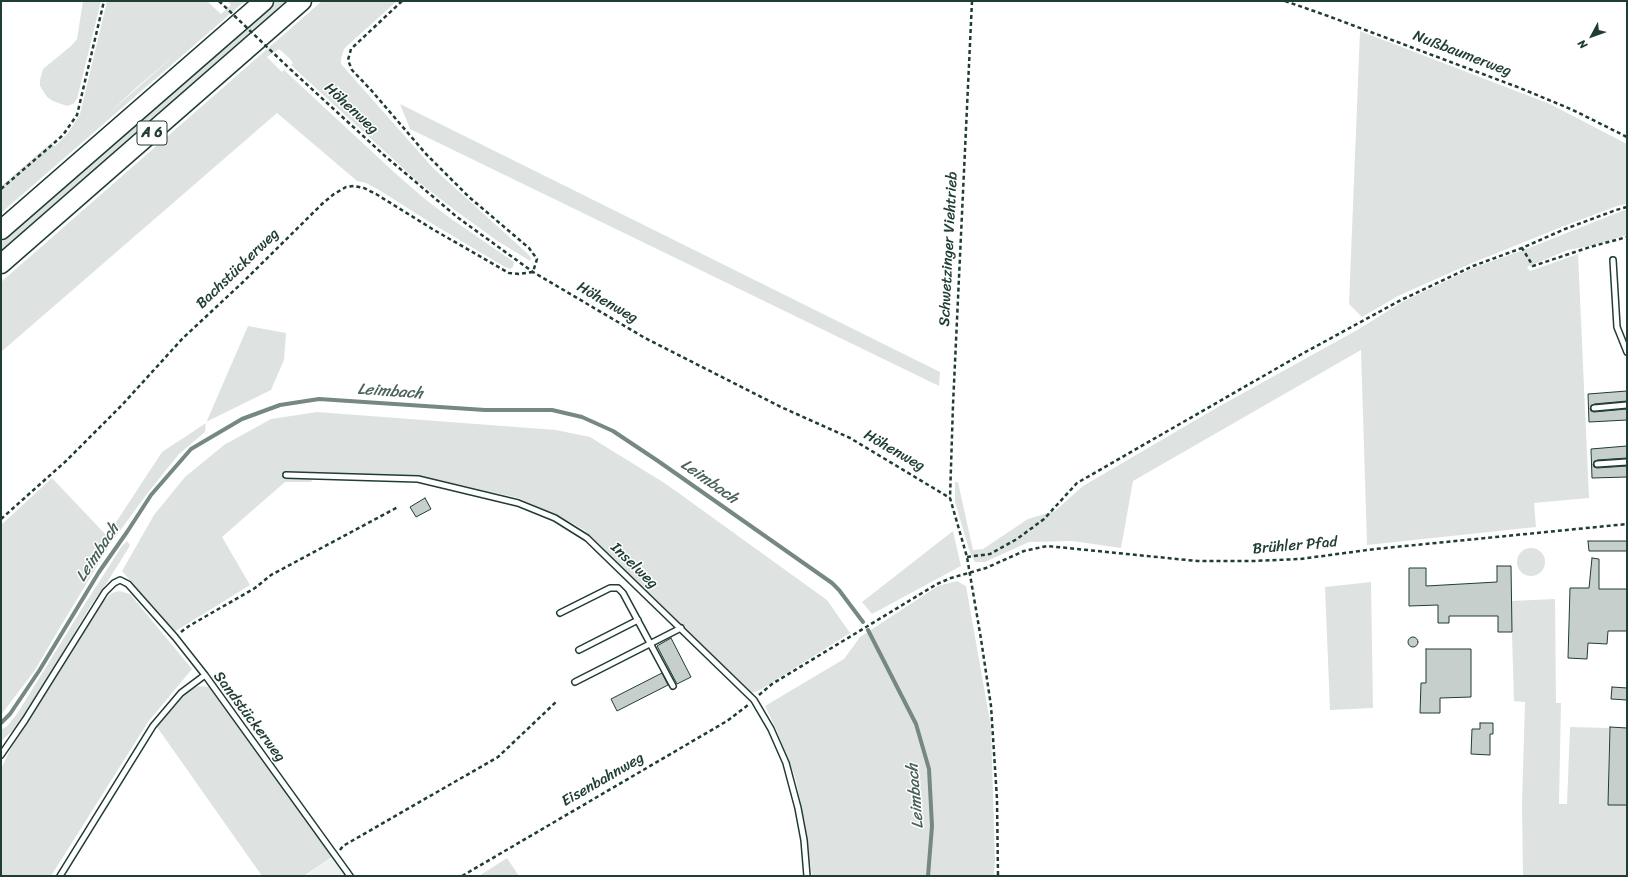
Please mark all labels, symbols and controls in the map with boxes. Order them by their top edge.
north arrow [1572,16,1612,56]
street label: Nußbaumerweg [1410,27,1514,81]
text: N [1573,35,1592,53]
street label: Höhenweg [320,79,382,139]
road number: A 6 [137,121,167,145]
street label: Schwetzinger Viehtrieb [936,171,962,327]
street label: Bachstückerweg [193,225,283,313]
street label: Höhenweg [573,278,641,328]
water label: Leimbach [357,380,423,404]
street label: Höhenweg [860,426,928,476]
water label: Leimbach [677,455,741,509]
water label: Leimbach [72,520,124,586]
street label: Brühler Pfad [1252,533,1338,559]
street label: Inselweg [607,539,661,593]
street label: Sandstückerweg [209,668,289,766]
street label: Eisenbahnweg [559,749,647,811]
water label: Leimbach [904,763,928,829]

